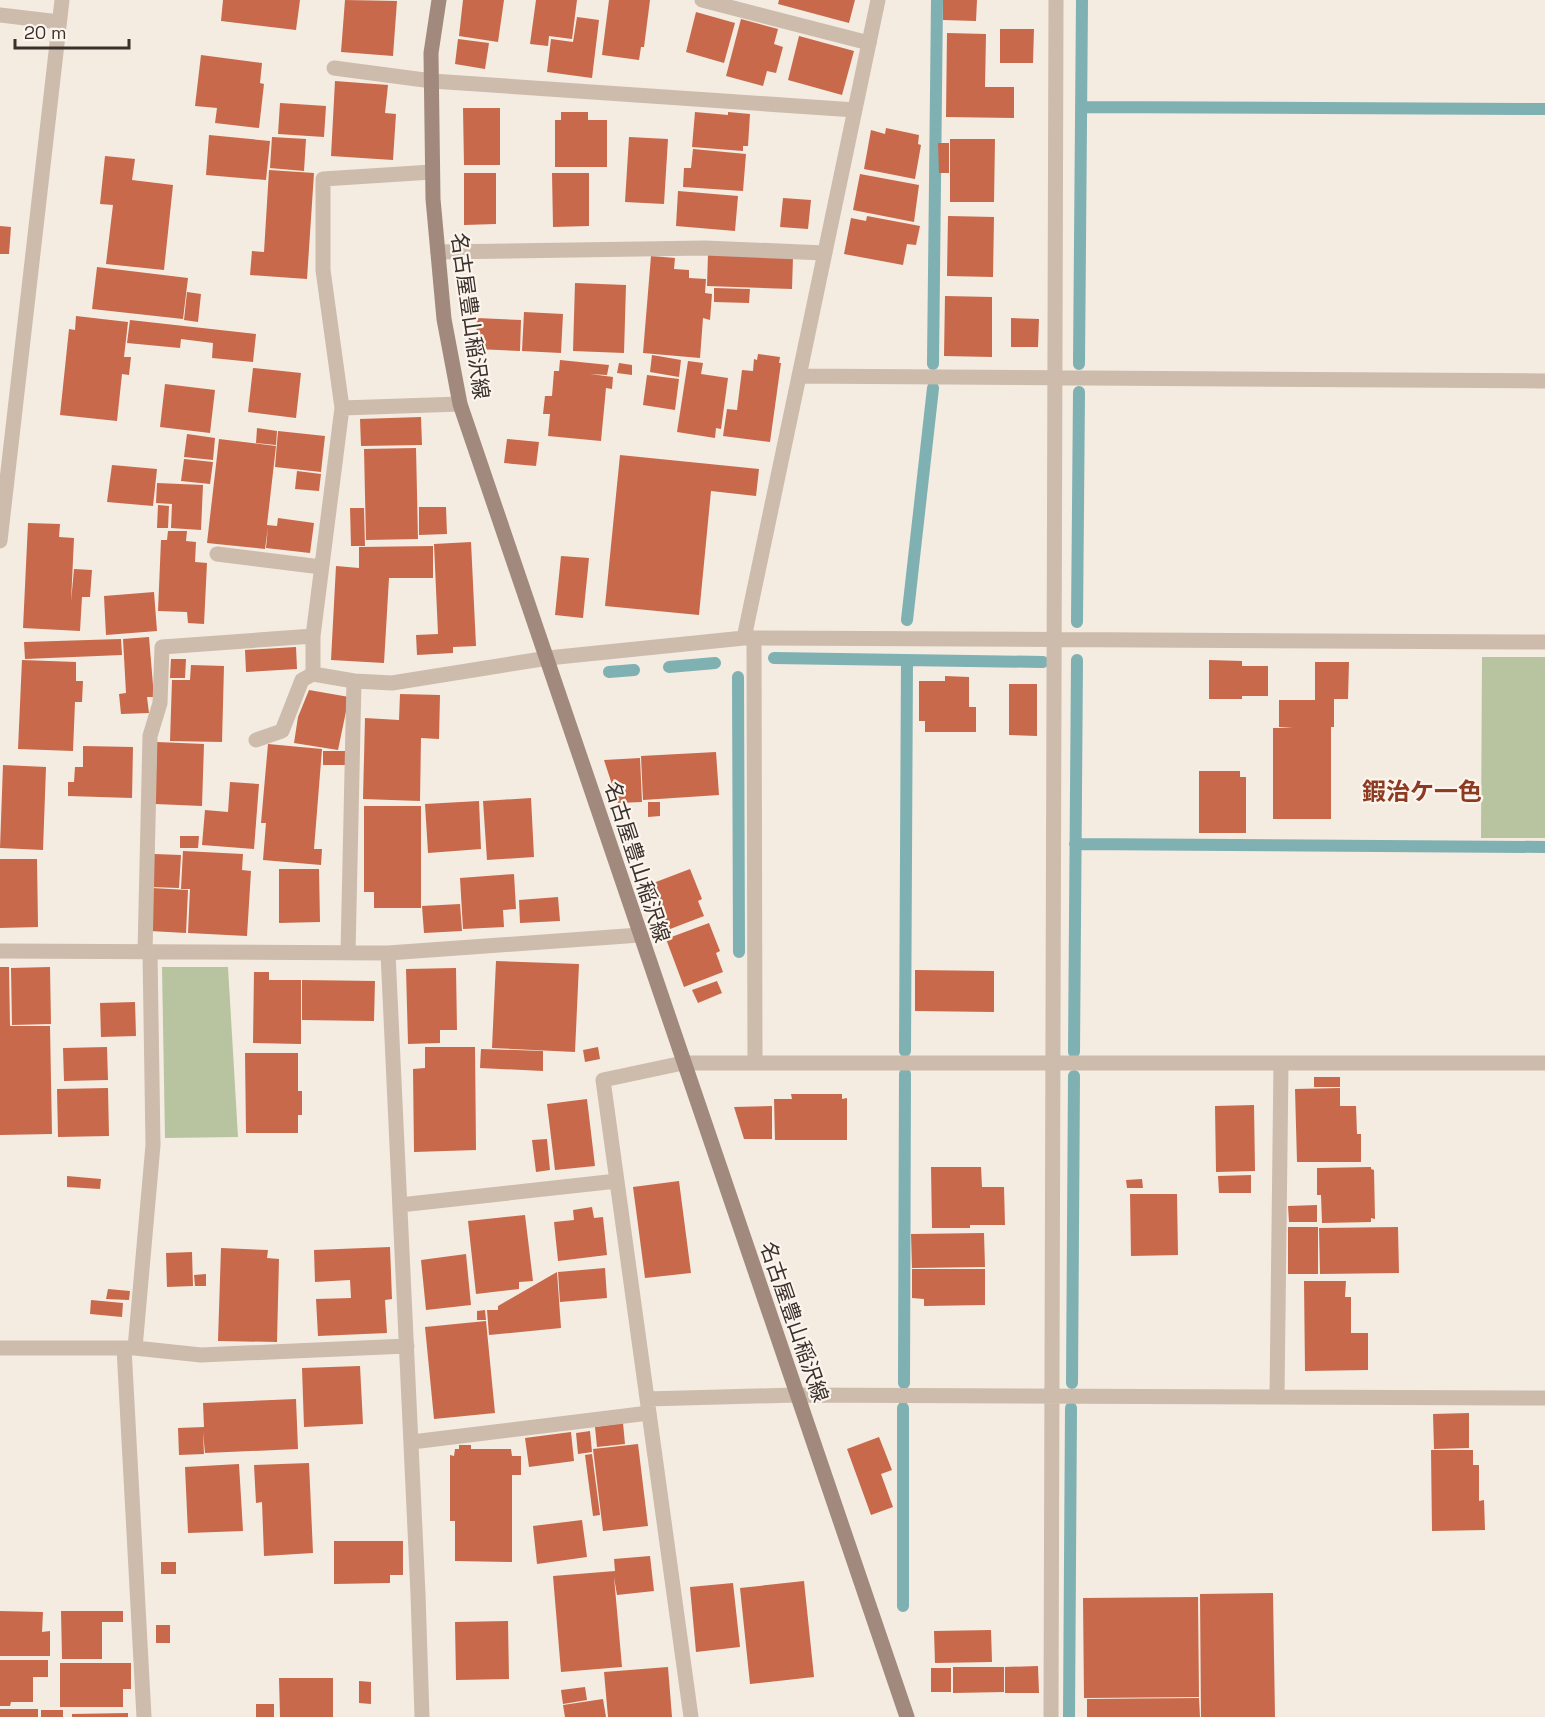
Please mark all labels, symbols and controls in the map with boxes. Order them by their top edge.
scale bar [15,12,129,50]
text: 20 m [24,21,67,44]
street label: 名古屋豊山稲沢線 [445,231,496,401]
district label: 鍜治ケ一色 [1362,776,1482,807]
street label: 名古屋豊山稲沢線 [599,778,676,946]
street label: 名古屋豊山稲沢線 [754,1238,835,1406]

